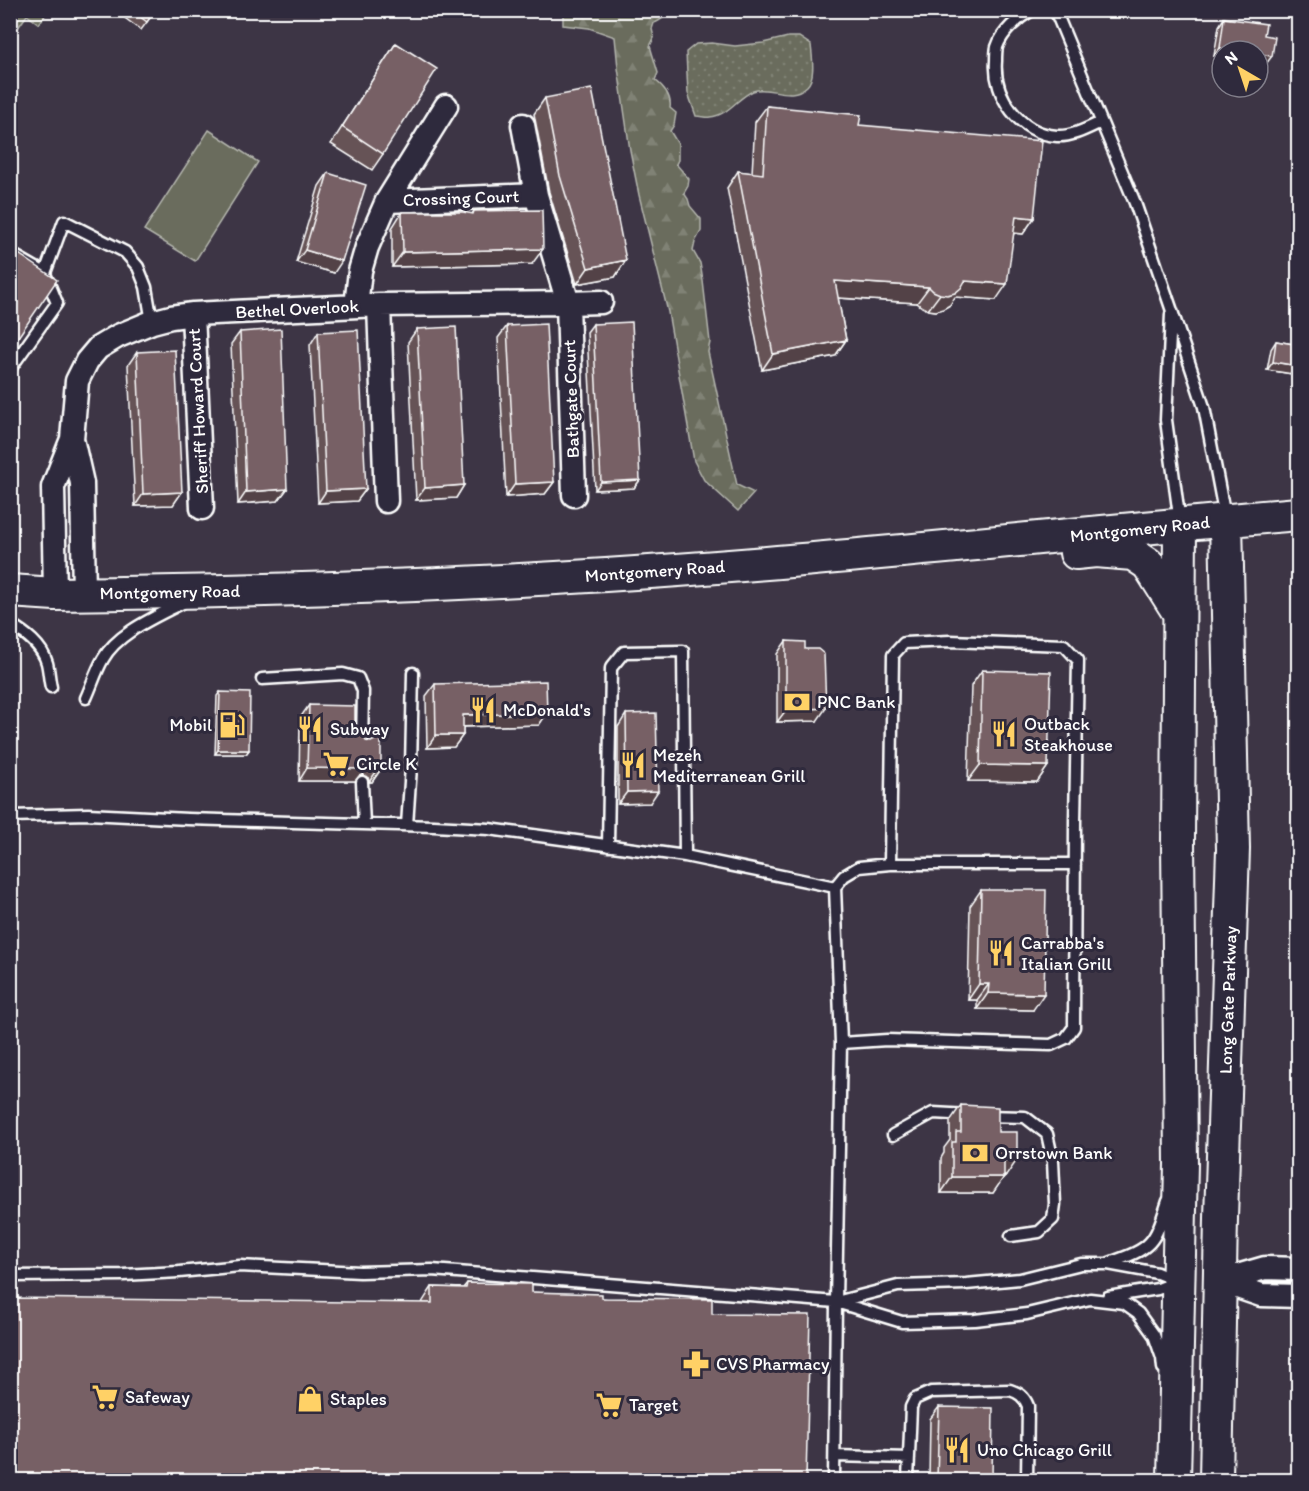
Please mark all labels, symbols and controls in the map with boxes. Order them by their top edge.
north arrow [1210,39,1270,99]
text: N [1221,47,1241,69]
street label: Crossing Court [402,185,520,211]
street label: Bethel Overlook [235,295,360,323]
street label: Sheriff Howard Court [183,327,213,494]
street label: Bathgate Court [558,339,584,459]
street label: Montgomery Road [1069,511,1211,547]
street label: Montgomery Road [584,555,726,587]
street label: Montgomery Road [100,580,241,604]
bank icon: PNC Bank [782,687,812,717]
place label: PNC Bank [817,691,895,713]
restaurant icon: McDonald's [468,695,498,725]
place label: McDonald's [503,699,591,721]
fuel station icon: Mobil [217,710,247,740]
place label: Outback Steakhouse [1024,713,1113,756]
place label: Mobil [170,714,212,736]
restaurant icon: Subway [295,714,325,744]
place label: Subway [330,718,390,740]
restaurant icon: Outback Steakhouse [989,719,1019,749]
place label: Mezeh Mediterranean Grill [653,744,805,787]
supermarket icon: Circle K [321,749,351,779]
restaurant icon: Mezeh Mediterranean Grill [618,750,648,780]
place label: Circle K [356,753,417,775]
street label: Long Gate Parkway [1214,925,1242,1074]
place label: Carrabba's Italian Grill [1021,932,1112,975]
restaurant icon: Carrabba's Italian Grill [986,938,1016,968]
bank icon: Orrstown Bank [960,1138,990,1168]
place label: Orrstown Bank [995,1142,1112,1164]
pharmacy icon: CVS Pharmacy [681,1349,711,1379]
place label: CVS Pharmacy [716,1353,830,1375]
supermarket icon: Safeway [90,1382,120,1412]
shop icon: Staples [295,1384,325,1414]
place label: Safeway [125,1386,190,1408]
place label: Staples [330,1388,387,1410]
supermarket icon: Target [594,1390,624,1420]
place label: Target [629,1394,679,1416]
restaurant icon: Uno Chicago Grill [942,1435,972,1465]
place label: Uno Chicago Grill [977,1439,1112,1461]

